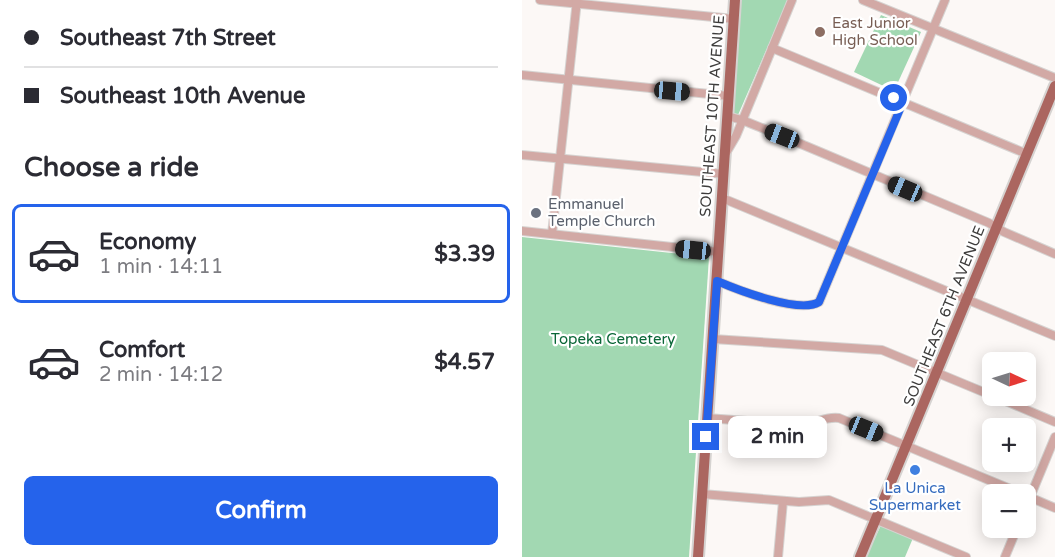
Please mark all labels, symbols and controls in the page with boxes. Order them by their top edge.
street label: SOUTHEAST 10TH AVENUE [696,14,728,218]
place label: East Junior High School [832,14,918,49]
text: Southeast 7th Street [60,25,276,51]
marker: East Junior High School [813,25,827,39]
car [653,80,691,102]
text: Southeast 10th Avenue [60,83,305,109]
route start [880,84,907,111]
car [762,121,802,151]
text: Choose a ride [24,151,199,184]
car [885,174,925,204]
place label: Emmanuel Temple Church [548,195,655,230]
marker: Emmanuel Temple Church [529,206,543,220]
street label: SOUTHEAST 6TH AVENUE [900,223,988,409]
icon: car [27,227,81,281]
text: Economy [99,229,196,255]
car [674,239,712,261]
text: $3.39 [434,241,495,267]
text: 1 min · 14:11 [99,255,223,279]
park label: Topeka Cemetery [551,330,675,348]
icon: car [27,335,81,389]
text: Comfort [99,337,185,363]
text: $4.57 [434,349,495,375]
north arrow [982,352,1036,406]
map controls [982,352,1036,538]
text: 2 min · 14:12 [99,363,223,387]
car [846,414,886,444]
callout: 2 min [727,416,826,458]
button: + [982,418,1036,472]
route end [692,423,719,450]
text: 2 min [751,425,804,449]
marker: La Unica Supermarket [908,463,922,477]
button: Confirm [24,476,498,545]
place label: La Unica Supermarket [869,479,961,514]
button: − [982,484,1036,538]

